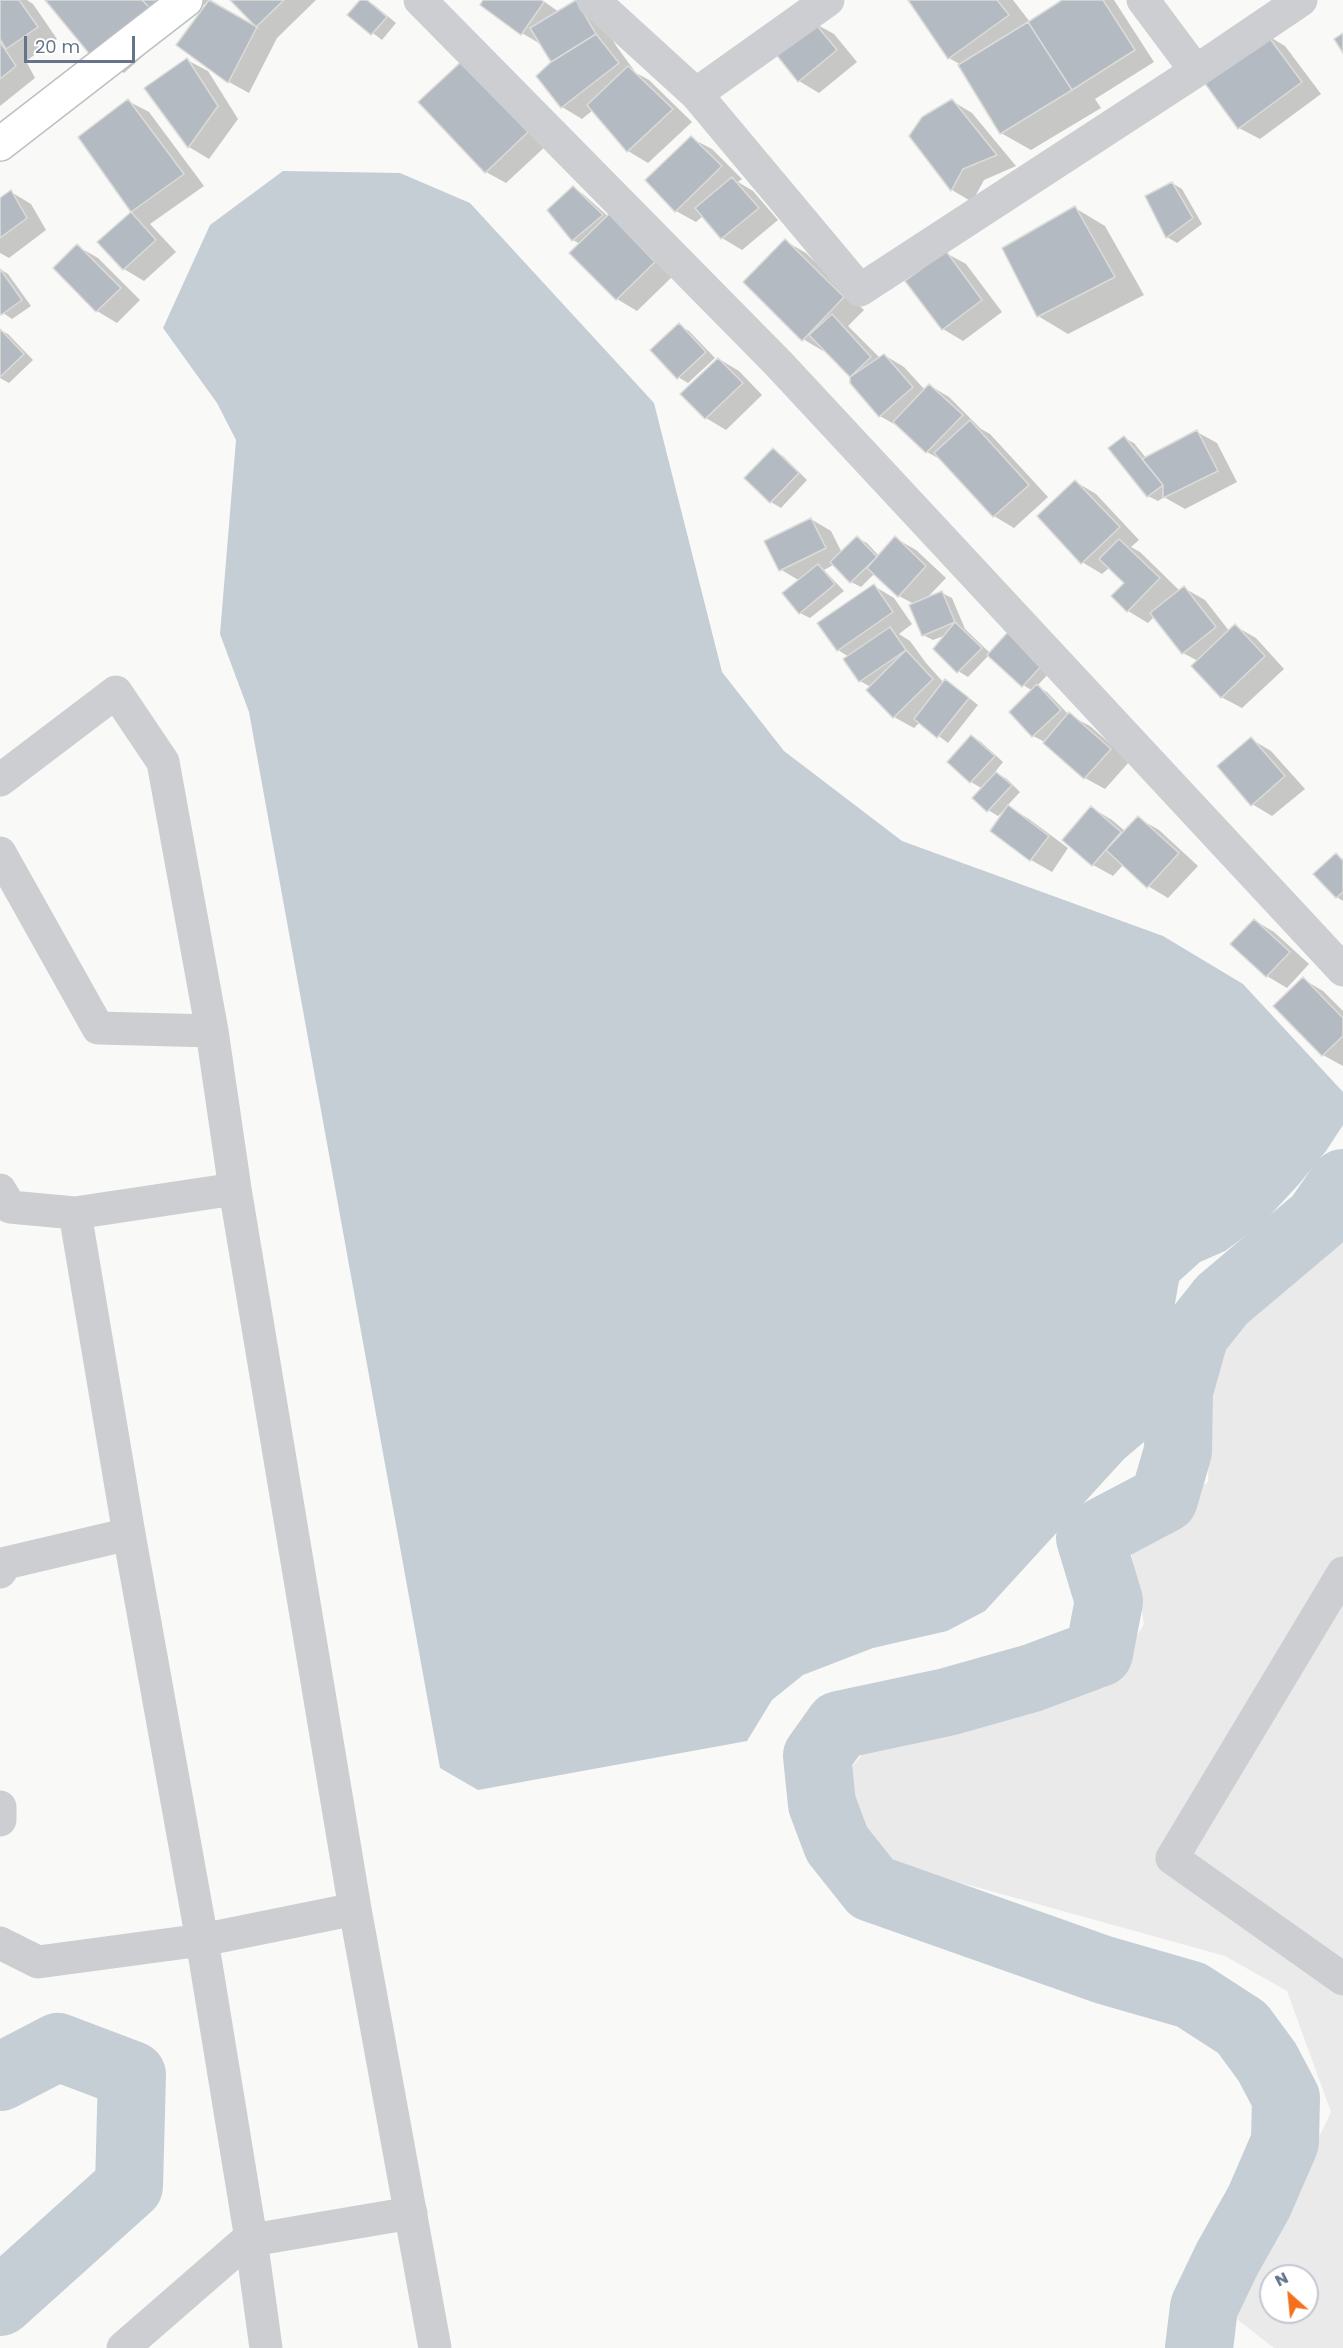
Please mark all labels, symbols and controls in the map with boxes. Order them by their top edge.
scale bar [27,24,138,62]
text: 20 m [35,34,80,59]
north arrow [1259,2264,1319,2324]
text: N [1271,2266,1292,2292]

